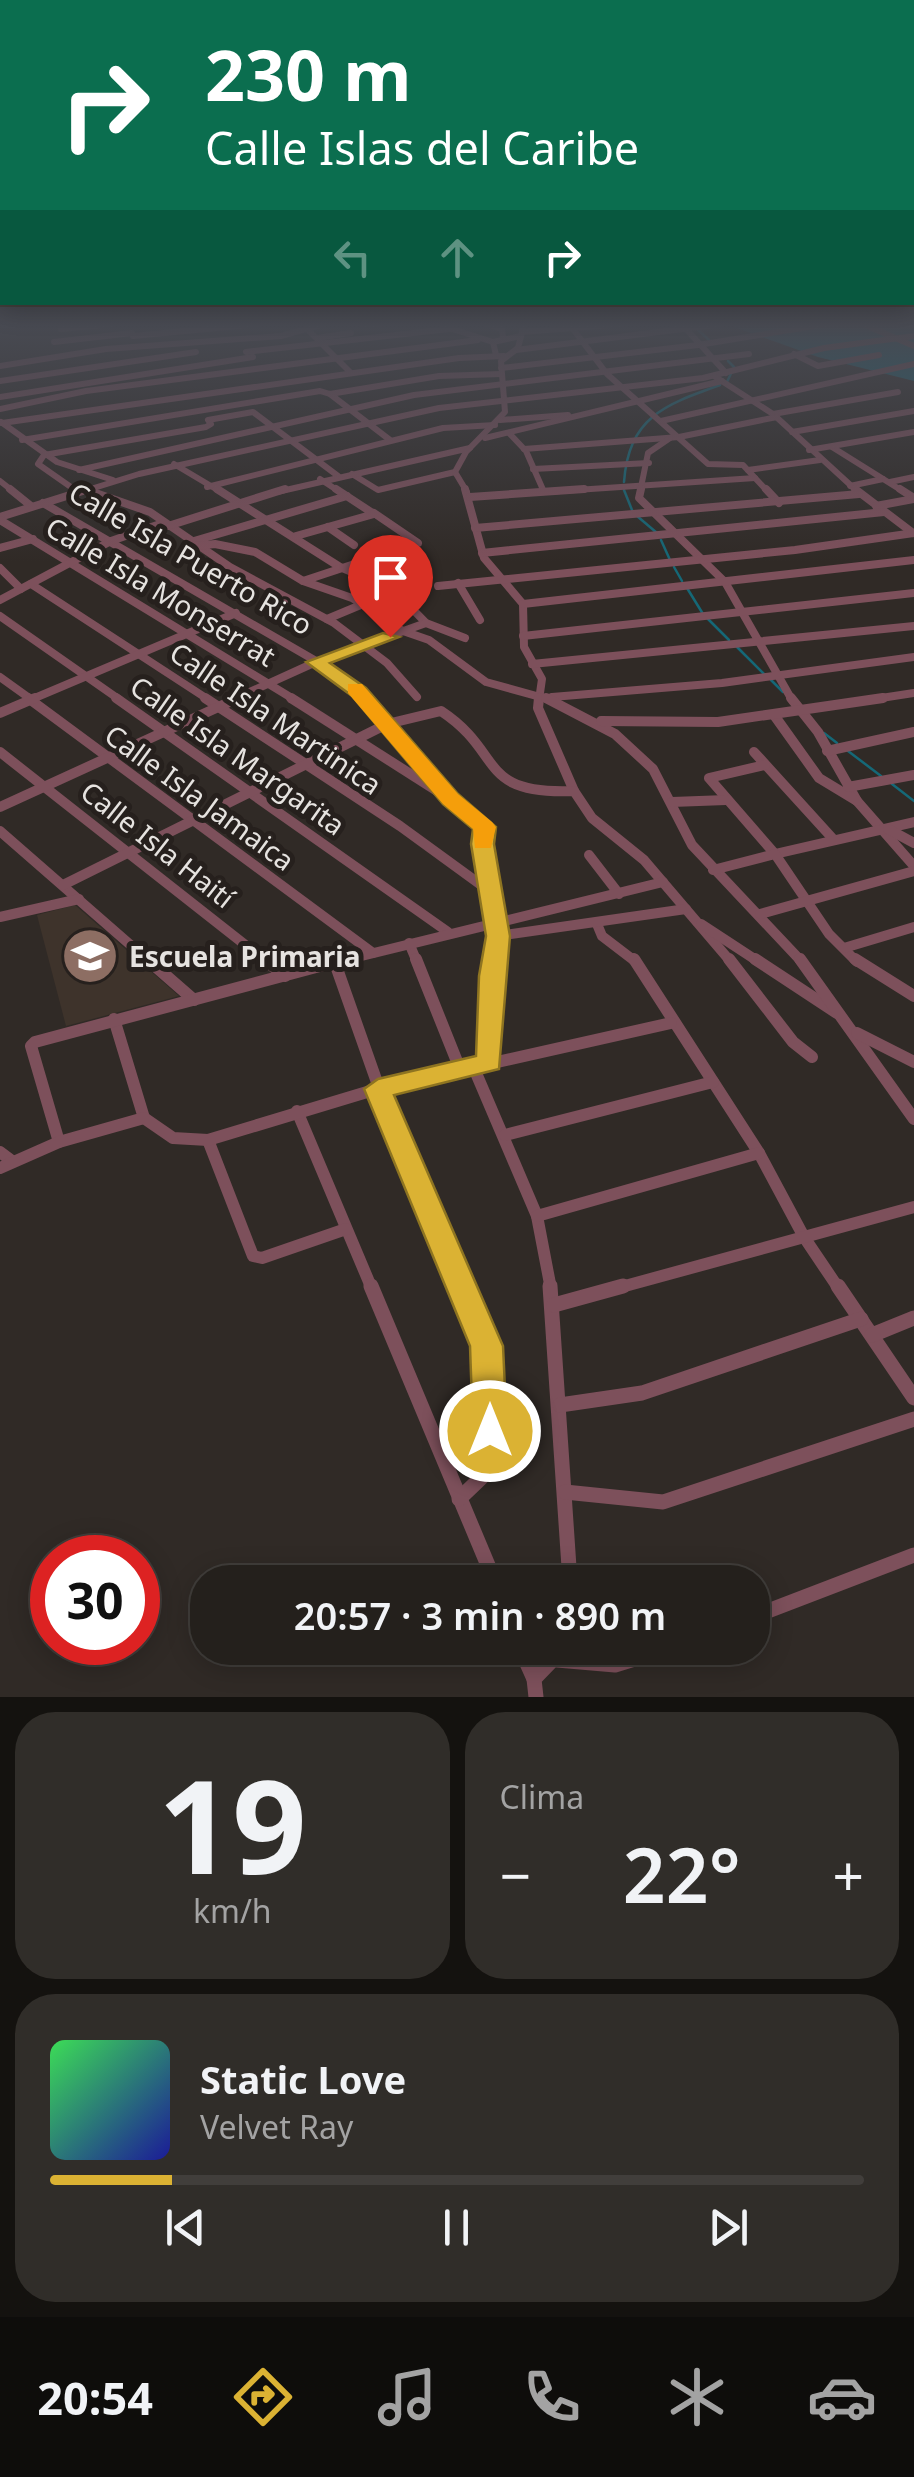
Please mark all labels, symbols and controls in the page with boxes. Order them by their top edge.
text: 230 m [205,26,412,122]
icon: right [40,40,170,170]
text: Calle Islas del Caribe [205,117,639,178]
icon: left [325,230,380,285]
icon: ahead [430,230,485,285]
icon: right [535,230,590,285]
street label: Calle Isla Puerto Rico [62,473,320,643]
street label: Calle Isla Monserrat [39,507,283,675]
pin [348,535,433,638]
icon: arrive [363,550,418,605]
street label: Calle Isla Martinica [163,633,389,803]
street label: Calle Isla Margarita [123,667,353,843]
street label: Calle Isla Jamaica [98,715,302,879]
street label: Calle Isla Haití [73,772,243,916]
school or university icon: Escuela Primaria [60,926,120,986]
place label: Escuela Primaria [129,937,361,975]
position arrow [438,1379,542,1483]
speed limit sign: 30 [30,1535,160,1665]
text: 20:57 · 3 min · 890 m [294,1589,666,1641]
text: 19 [158,1735,307,1912]
text: Clima [500,1775,584,1818]
text: 22° [623,1823,741,1925]
text: − [500,1837,531,1912]
text: + [833,1837,864,1912]
text: km/h [193,1889,272,1932]
text: Static Love [200,2053,406,2105]
text: Velvet Ray [200,2105,353,2148]
icon: previous [158,2200,213,2255]
icon: pause [429,2200,484,2255]
icon: next [701,2200,756,2255]
icon: directions [228,2362,298,2432]
icon: music [372,2362,442,2432]
icon: phone [517,2362,587,2432]
icon: climate [662,2362,732,2432]
icon: car [807,2362,877,2432]
text: 20:54 [37,2367,153,2428]

